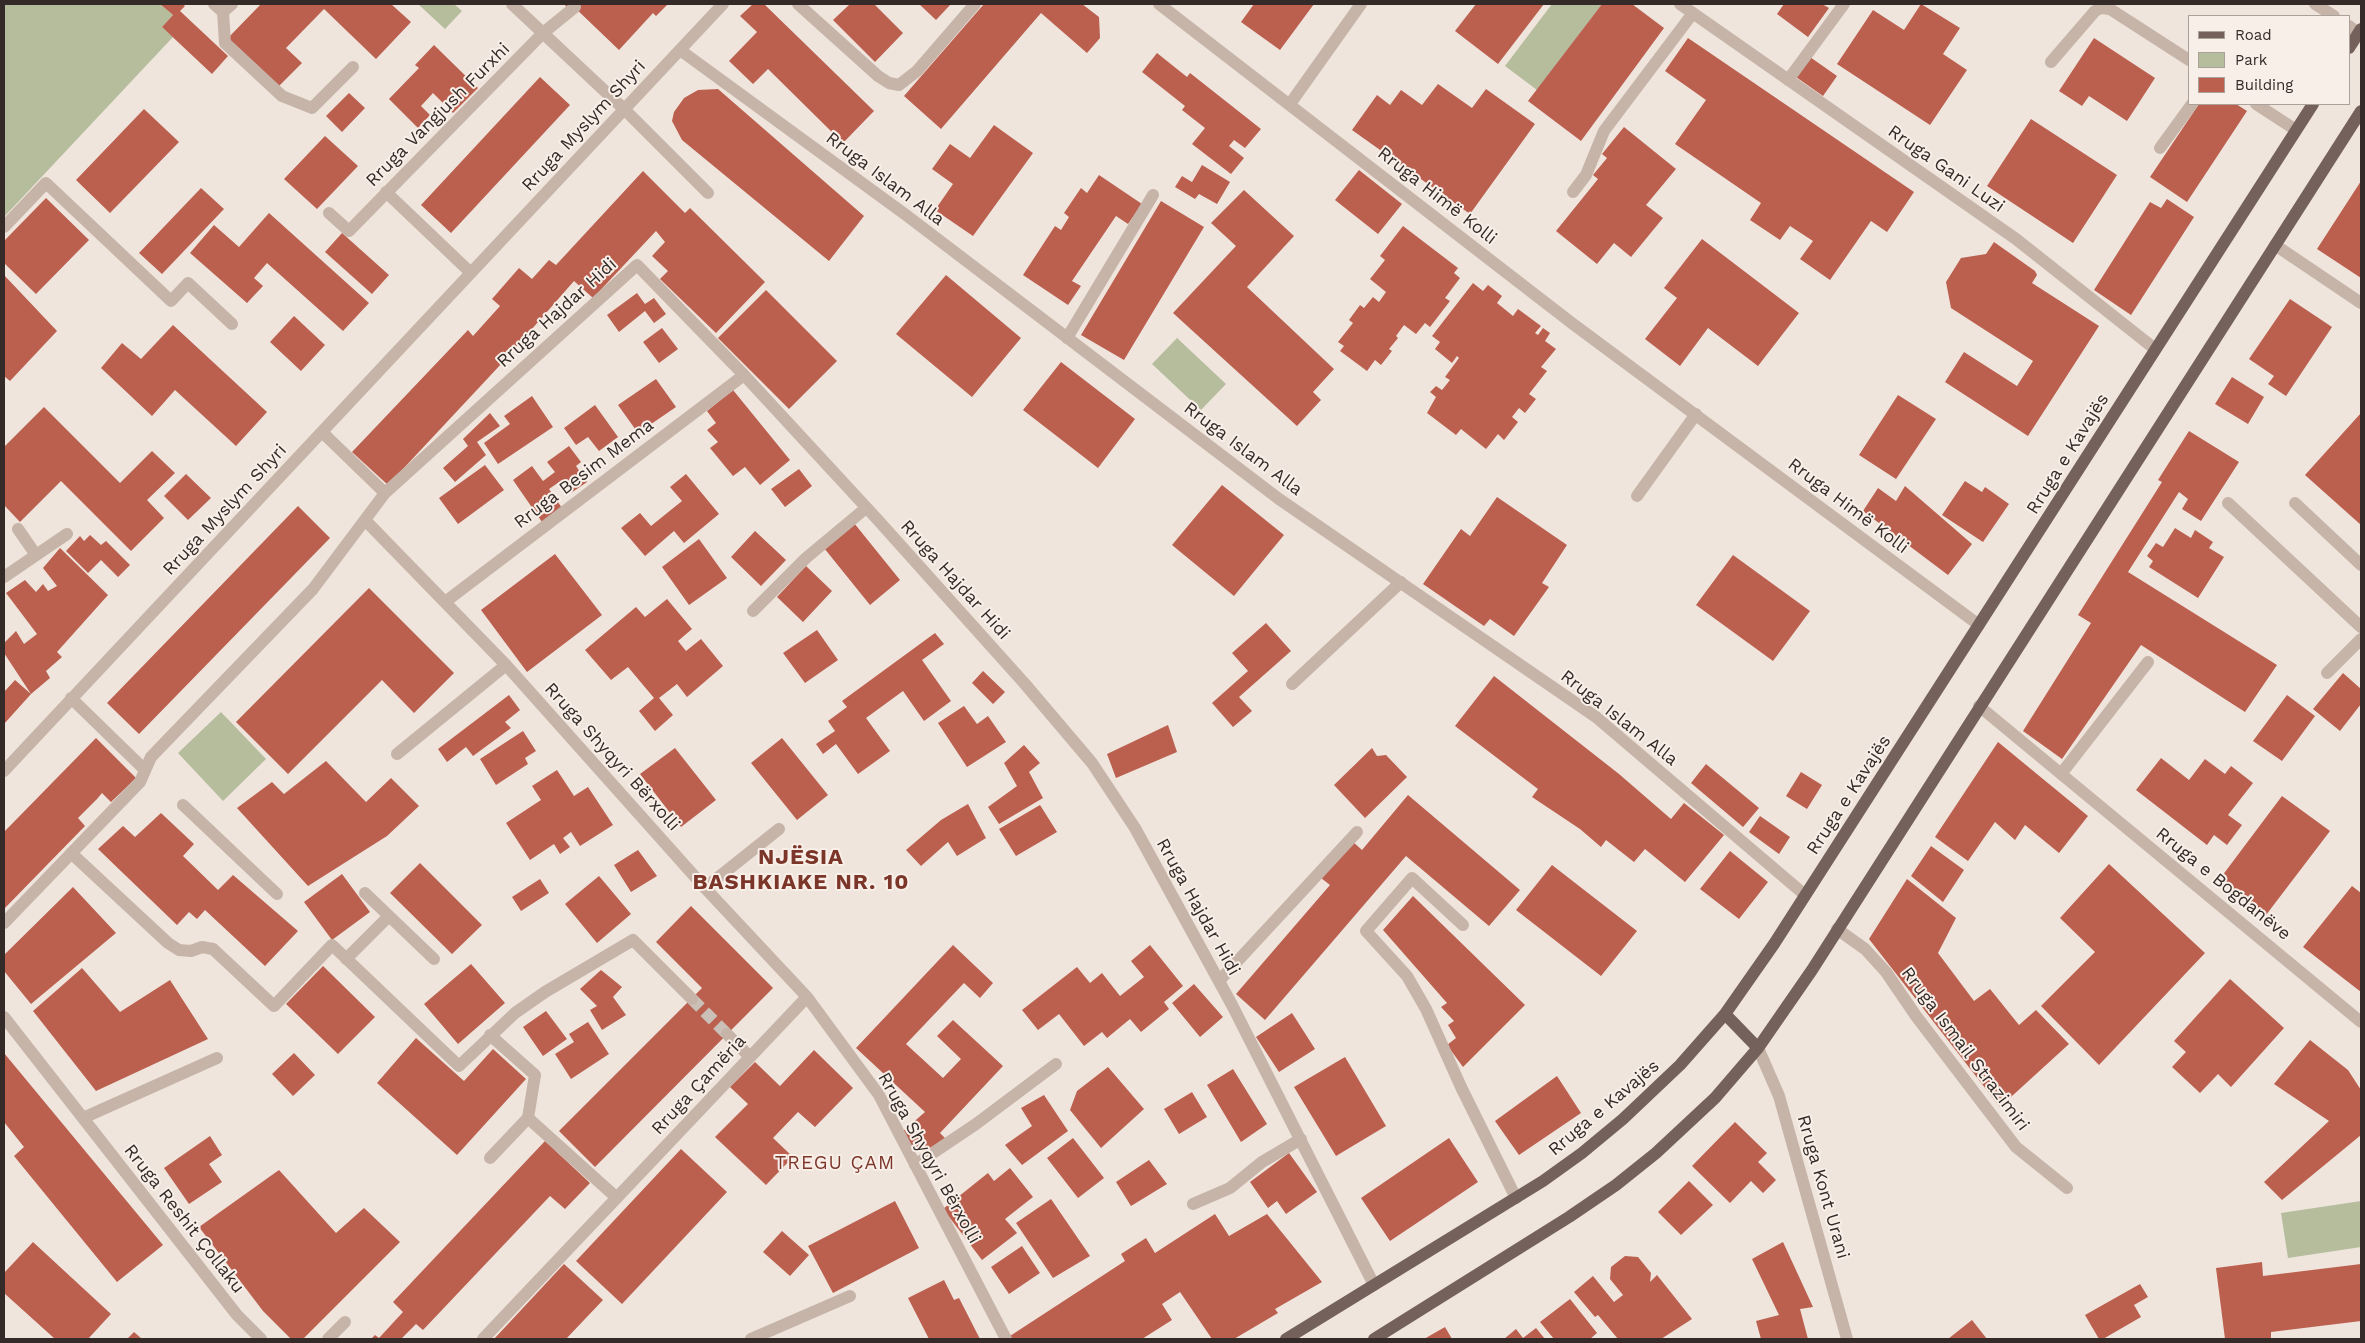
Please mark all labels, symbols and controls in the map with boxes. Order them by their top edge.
legend [2188,15,2350,105]
text: Road [2235,26,2272,44]
street label: Rruga Vangjush Furxhi [362,39,514,191]
text: Park [2235,51,2267,69]
street label: Rruga Myslym Shyri [518,56,650,196]
text: Building [2235,76,2293,94]
street label: Rruga Gani Luzi [1883,121,2009,217]
street label: Rruga Islam Alla [821,127,949,231]
street label: Rruga Himë Kolli [1373,143,1501,249]
street label: Rruga Hajdar Hidi [493,254,621,372]
street label: Rruga e Kavajës [2022,390,2114,518]
street label: Rruga Islam Alla [1179,397,1307,501]
street label: Rruga Besim Mema [510,415,658,533]
street label: Rruga Myslym Shyri [159,440,291,580]
street label: Rruga Himë Kolli [1783,454,1913,558]
street label: Rruga Hajdar Hidi [896,516,1014,644]
street label: Rruga Islam Alla [1556,665,1682,771]
street label: Rruga Shyqyri Bërxolli [540,678,684,836]
street label: Rruga e Kavajës [1802,731,1896,859]
street label: Rruga e Bogdanëve [2151,823,2295,945]
street label: Rruga Hajdar Hidi [1151,835,1245,979]
district label: NJËSIA BASHKIAKE NR. 10 [691,845,911,896]
street label: Rruga Ismail Strazimiri [1896,963,2034,1135]
street label: Rruga Çamëria [647,1031,751,1139]
street label: Rruga e Kavajës [1544,1055,1664,1161]
street label: Rruga Shyqyri Bërxolli [873,1069,985,1247]
street label: Rruga Kont Urani [1792,1113,1854,1261]
street label: Rruga Reshit Çollaku [119,1140,249,1298]
district label: TREGU ÇAM [774,1152,896,1174]

